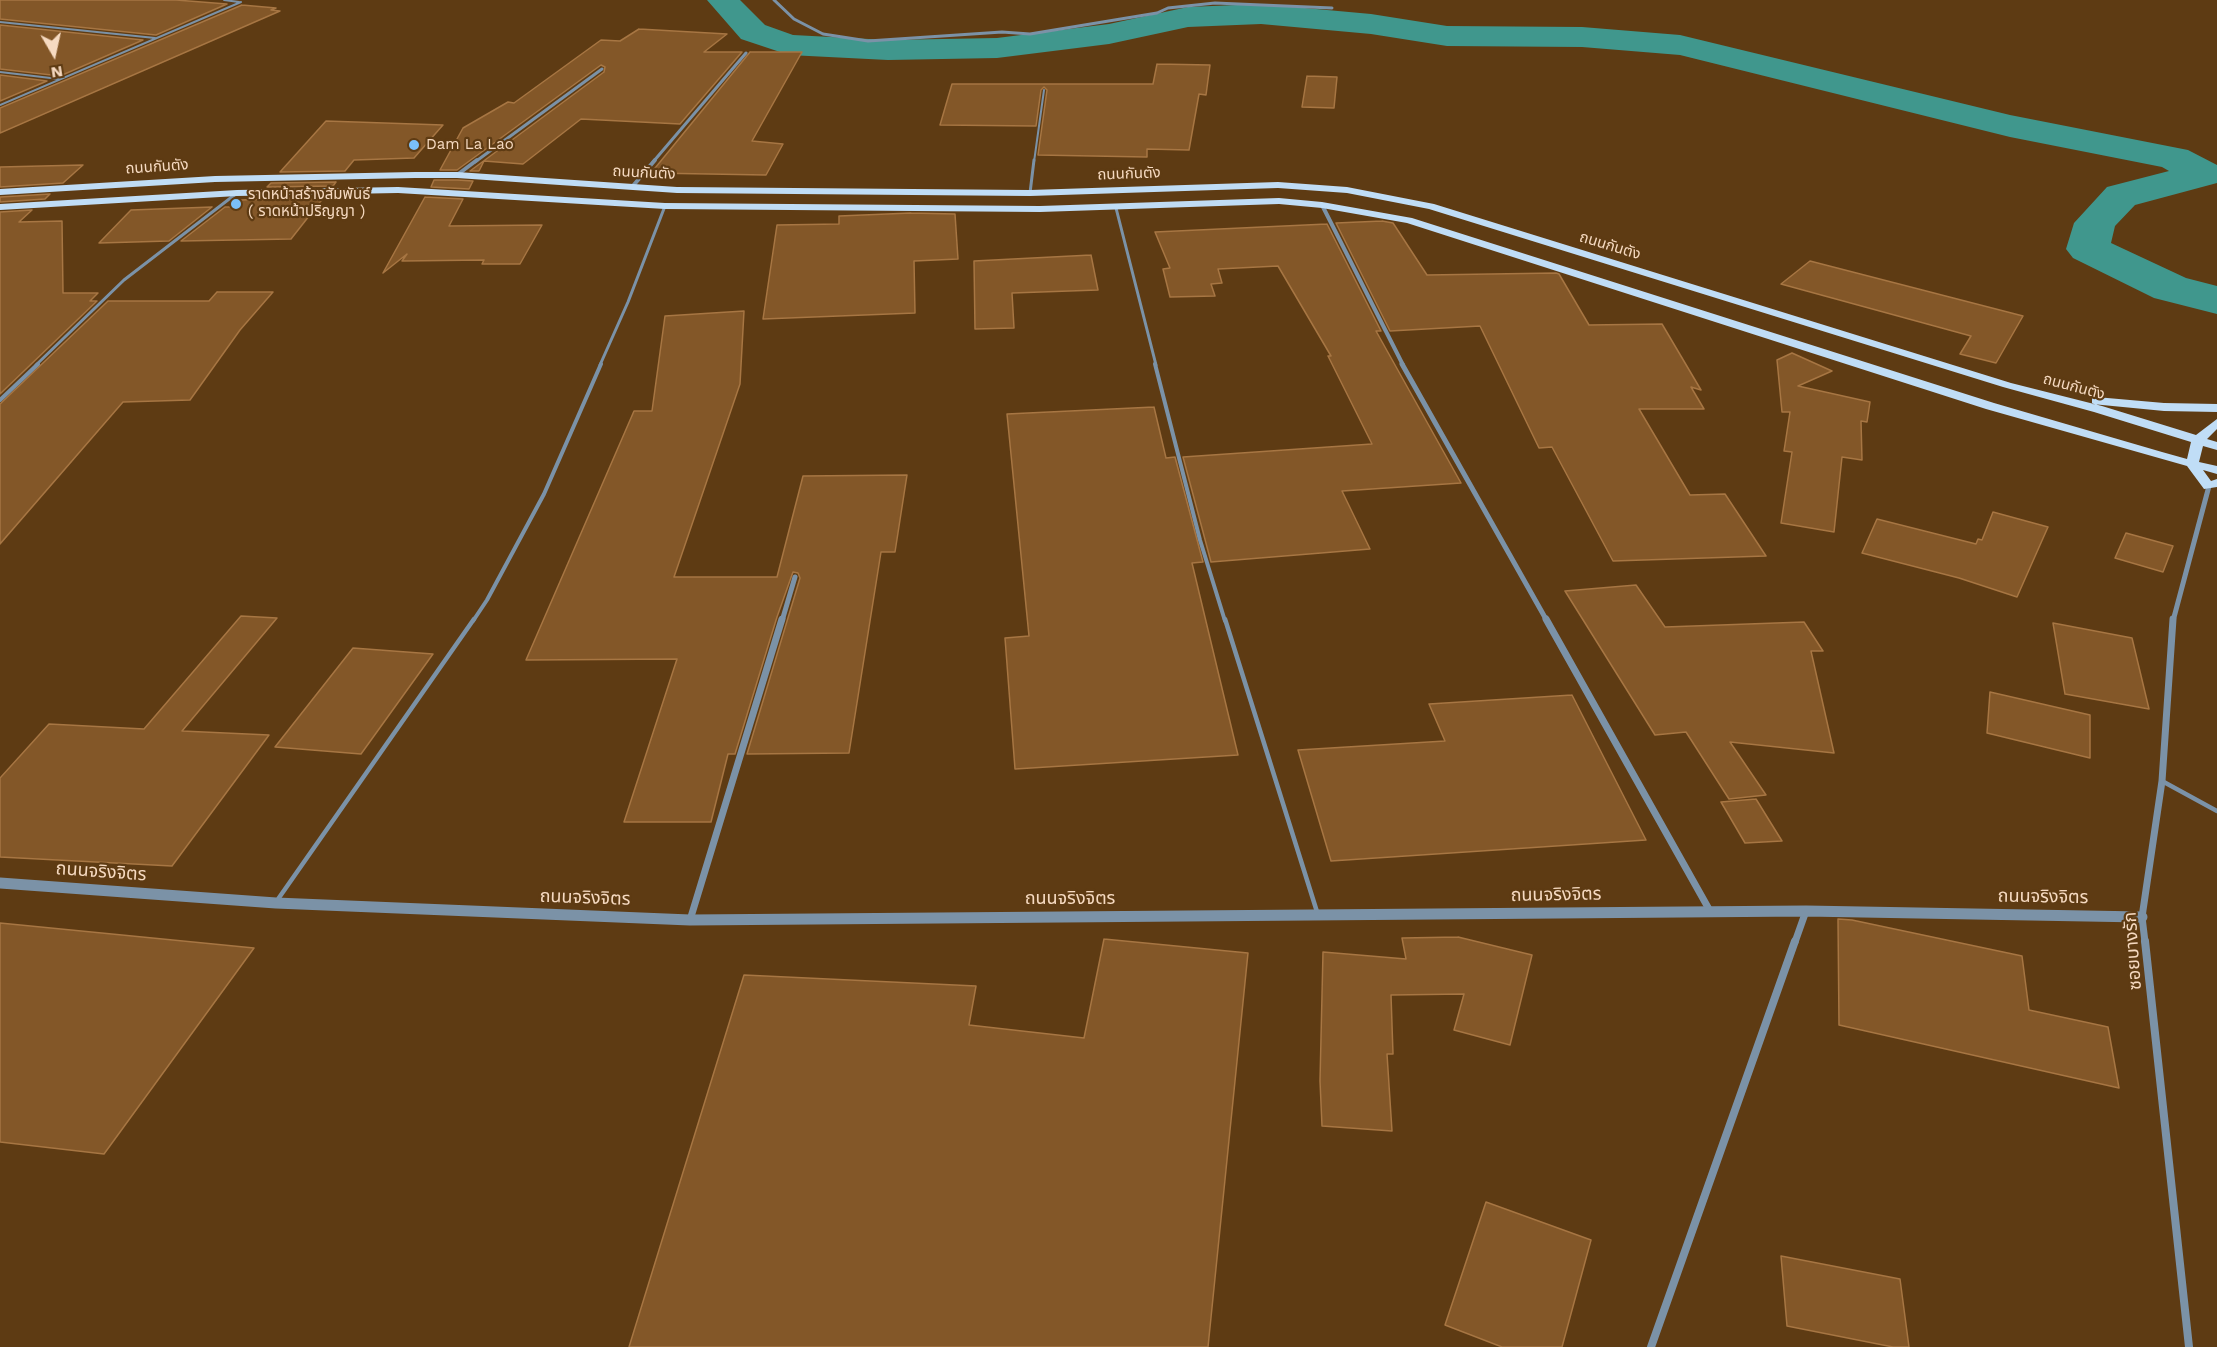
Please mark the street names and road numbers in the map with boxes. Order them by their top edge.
street label: ถนนกันตัง [125,156,189,178]
street label: ถนนกันตัง [612,162,676,184]
street label: ถนนกันตัง [1097,164,1161,184]
street label: ถนนกันตัง [1577,228,1643,264]
street label: ถนนกันตัง [2041,370,2107,404]
street label: ถนนจริงจิตร [55,858,147,886]
street label: ถนนจริงจิตร [1510,883,1602,907]
street label: ถนนจริงจิตร [1997,885,2089,909]
street label: ถนนจริงจิตร [539,886,631,910]
street label: ถนนจริงจิตร [1025,888,1115,910]
street label: ซอยบางรัก [2119,911,2147,991]

